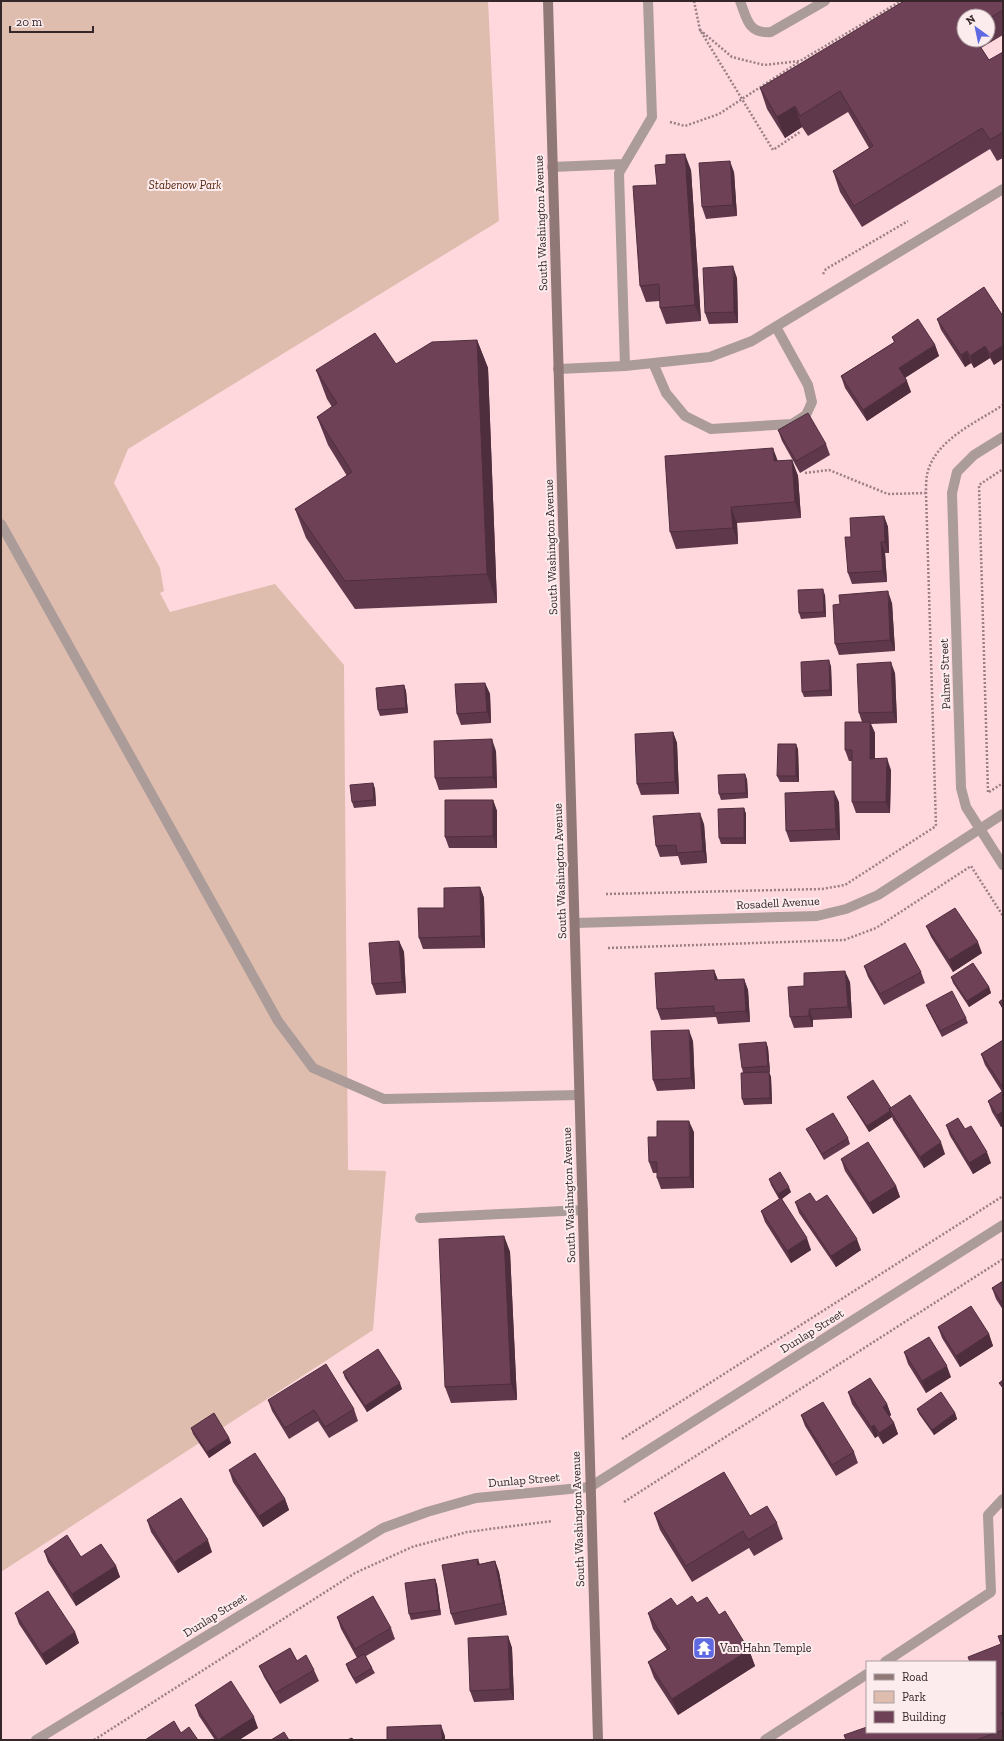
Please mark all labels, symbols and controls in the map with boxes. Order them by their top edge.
scale bar [10,8,93,34]
north arrow [956,8,996,48]
text: N [964,12,978,28]
text: 20 m [16,15,43,29]
street label: South Washington Avenue [532,155,550,291]
park label: Stabenow Park [149,178,222,192]
street label: South Washington Avenue [542,479,560,615]
street label: Palmer Street [937,638,953,710]
street label: South Washington Avenue [551,803,569,939]
street label: Rosadell Avenue [736,894,820,912]
street label: South Washington Avenue [560,1127,578,1263]
street label: Dunlap Street [778,1306,847,1356]
street label: South Washington Avenue [569,1451,587,1587]
street label: Dunlap Street [488,1470,561,1490]
street label: Dunlap Street [181,1590,250,1640]
temple icon: Van Hahn Temple [691,1635,717,1661]
place label: Van Hahn Temple [719,1641,812,1655]
legend [866,1661,996,1733]
text: Road [902,1670,928,1684]
text: Park [902,1690,927,1704]
text: Building [902,1710,946,1724]

